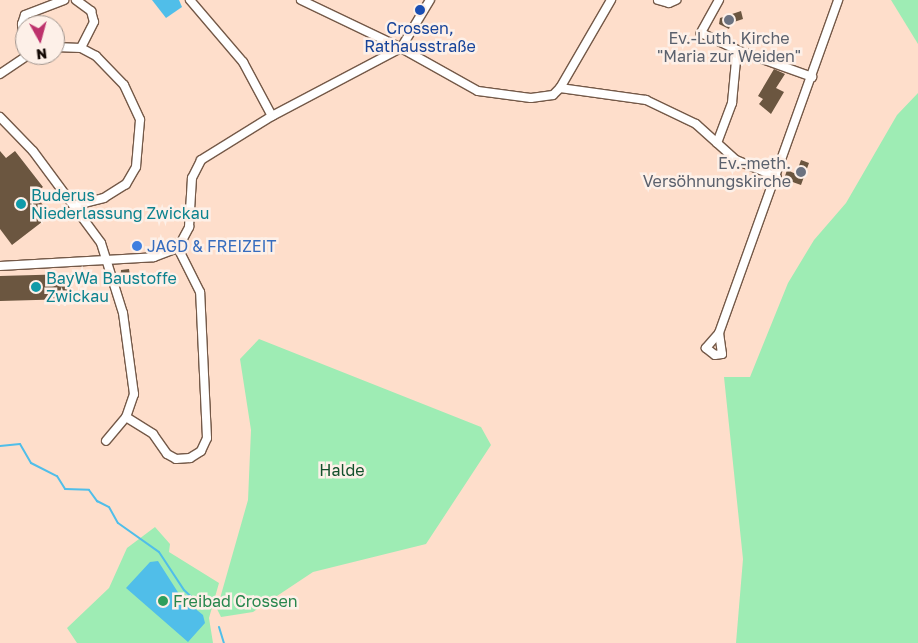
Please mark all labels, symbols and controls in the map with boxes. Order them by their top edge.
marker: Crossen, Rathausstraße [414,4,426,16]
marker: Ev.-Luth. Kirche "Maria zur Weiden" [723,14,735,26]
north arrow [15,15,65,65]
place label: Crossen, Rathausstraße [364,18,476,56]
place label: Ev.-Luth. Kirche "Maria zur Weiden" [657,28,801,66]
text: N [35,45,48,63]
place label: Ev.-meth. Versöhnungskirche [643,153,791,191]
marker: Ev.-meth. Versöhnungskirche [795,166,807,178]
place label: Buderus Niederlassung Zwickau [31,185,209,223]
marker: Buderus Niederlassung Zwickau [15,198,27,210]
place label: JAGD & FREIZEIT [147,236,276,256]
marker: JAGD & FREIZEIT [131,240,143,252]
place label: BayWa Baustoffe Zwickau [46,268,177,306]
marker: BayWa Baustoffe Zwickau [30,281,42,293]
park label: Halde [319,460,365,480]
place label: Freibad Crossen [173,591,298,611]
marker: Freibad Crossen [157,595,169,607]

